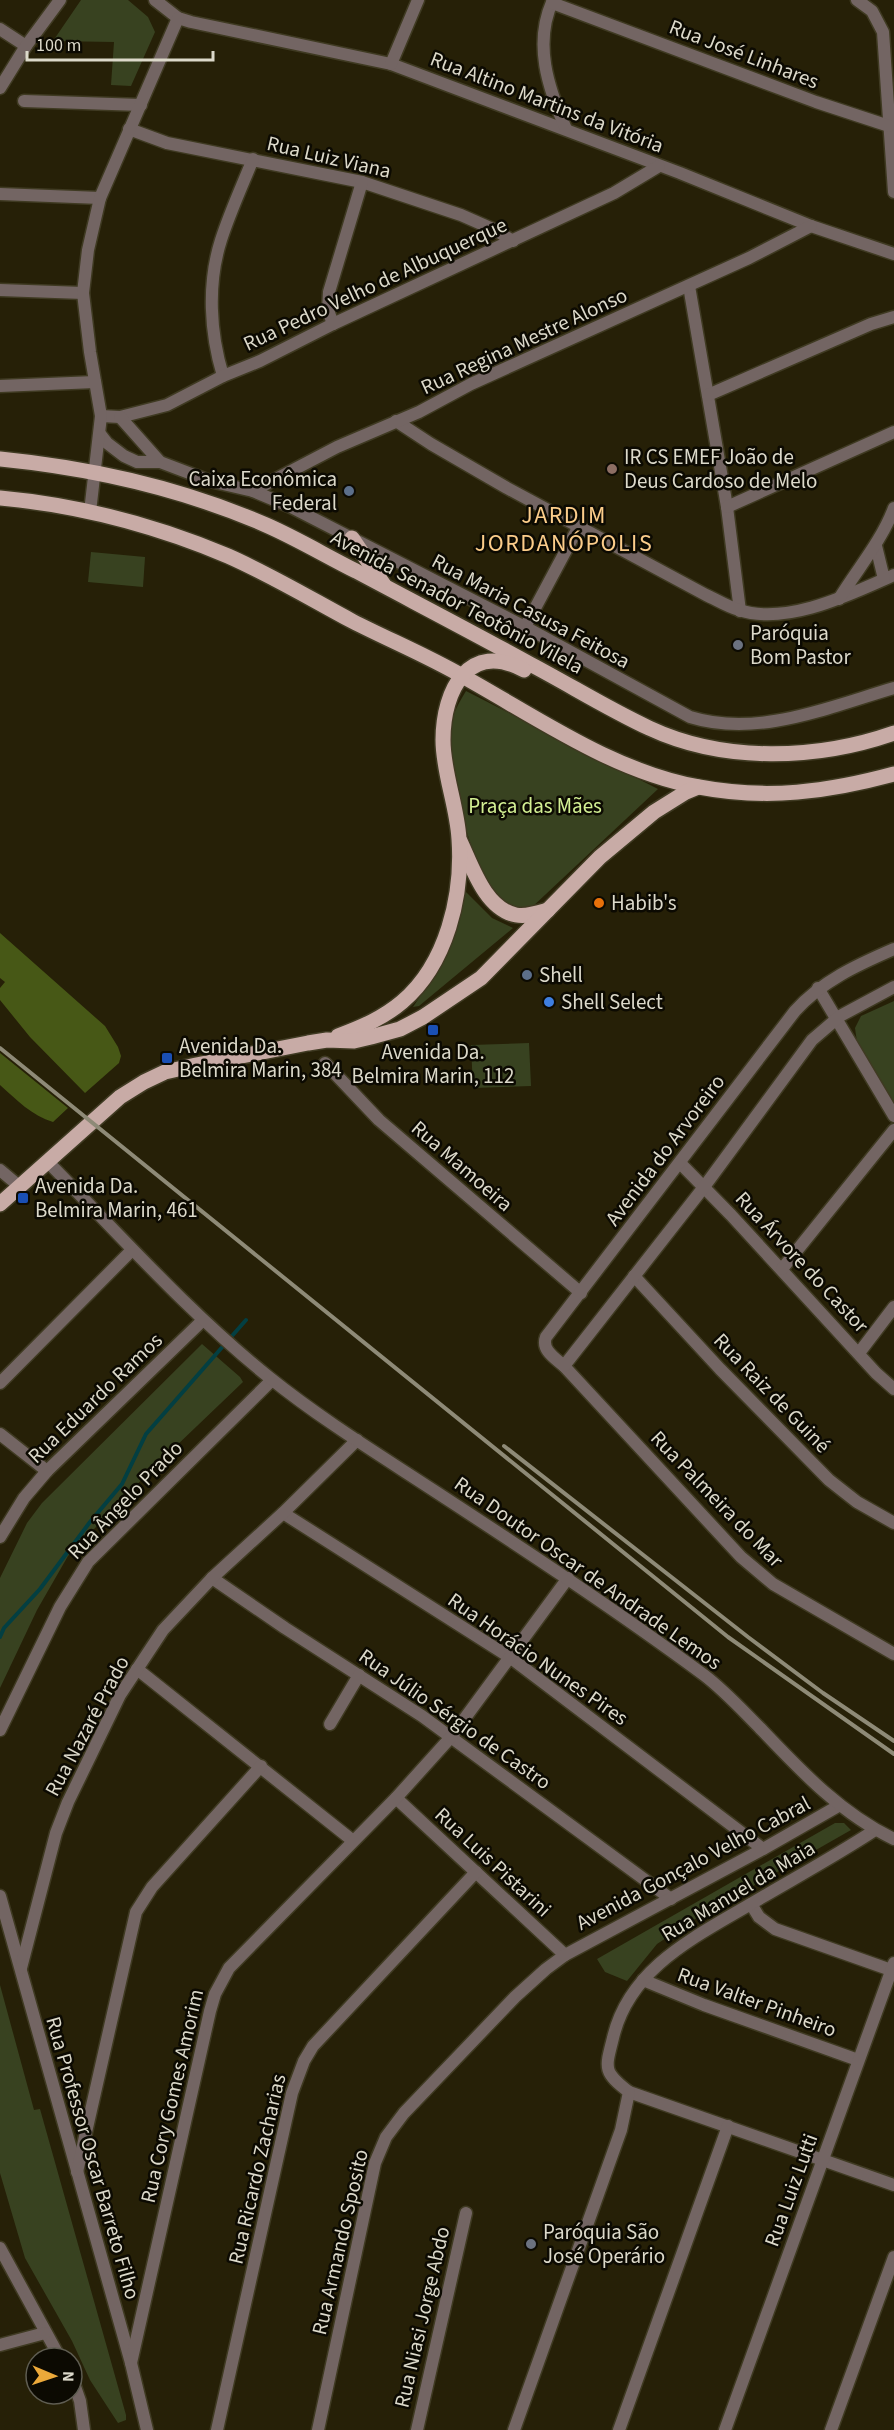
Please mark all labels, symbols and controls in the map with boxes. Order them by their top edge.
street label: Rua José Linhares [665,12,823,96]
scale bar [27,24,213,62]
text: 100 m [36,33,81,58]
street label: Rua Altino Martins da Vitória [426,44,668,160]
street label: Rua Luiz Viana [264,128,394,186]
street label: Rua Pedro Velho de Albuquerque [238,210,512,358]
street label: Rua Regina Mestre Alonso [416,280,632,402]
place label: IR CS EMEF João de Deus Cardoso de Melo [624,442,817,496]
marker: IR CS EMEF João de Deus Cardoso de Melo [605,462,619,476]
place label: Caixa Econômica Federal [189,464,337,518]
marker: Caixa Econômica Federal [342,484,356,498]
district label: JARDIM JORDANÓPOLIS [475,498,653,561]
street label: Avenida Senador Teotônio Vilela [325,523,589,681]
street label: Rua Maria Casusa Feitosa [426,546,636,676]
place label: Paróquia Bom Pastor [750,618,851,672]
marker: Paróquia Bom Pastor [731,638,745,652]
park label: Praça das Mães [468,791,602,821]
place label: Habib's [611,888,677,918]
marker: Habib's [592,896,606,910]
place label: Shell [539,960,583,990]
marker: Shell [520,968,534,982]
place label: Shell Select [561,987,663,1017]
marker: Shell Select [542,995,556,1009]
marker: Avenida Da. Belmira Marin, 112 [426,1023,440,1037]
place label: Avenida Da. Belmira Marin, 384 [179,1031,342,1085]
place label: Avenida Da. Belmira Marin, 112 [352,1037,514,1091]
marker: Avenida Da. Belmira Marin, 384 [160,1051,174,1065]
street label: Avenida do Arvoreiro [598,1068,732,1232]
street label: Rua Mamoeira [405,1113,519,1219]
place label: Avenida Da. Belmira Marin, 461 [35,1171,198,1225]
street label: Rua Árvore do Castor [728,1185,876,1340]
marker: Avenida Da. Belmira Marin, 461 [16,1191,30,1205]
street label: Rua Eduardo Ramos [21,1326,169,1470]
street label: Rua Raiz de Guiné [707,1326,837,1460]
street label: Rua Palmeira do Mar [644,1424,791,1575]
street label: Rua Ângelo Prado [60,1434,190,1566]
street label: Rua Doutor Oscar de Andrade Lemos [448,1469,728,1677]
street label: Rua Horácio Nunes Pires [442,1585,634,1733]
street label: Rua Júlio Sérgio de Castro [353,1641,557,1797]
street label: Rua Nazaré Prado [37,1650,137,1802]
street label: Avenida Gonçalo Velho Cabral [571,1788,815,1938]
street label: Rua Luis Pistarini [428,1800,558,1924]
street label: Rua Manuel da Maia [655,1833,821,1949]
street label: Rua Valter Pinheiro [673,1959,841,2045]
street label: Rua Cory Gomes Amorim [133,1986,211,2206]
street label: Rua Professor Oscar Barreto Filho [38,2013,148,2303]
street label: Rua Ricardo Zacharias [221,2071,294,2267]
street label: Rua Luiz Lutti [757,2129,825,2251]
street label: Rua Armando Sposito [304,2146,376,2338]
place label: Paróquia São José Operário [543,2217,665,2271]
street label: Rua Niasi Jorge Abdo [387,2223,457,2411]
marker: Paróquia São José Operário [524,2237,538,2251]
north arrow [24,2346,84,2406]
text: N [57,2371,79,2382]

